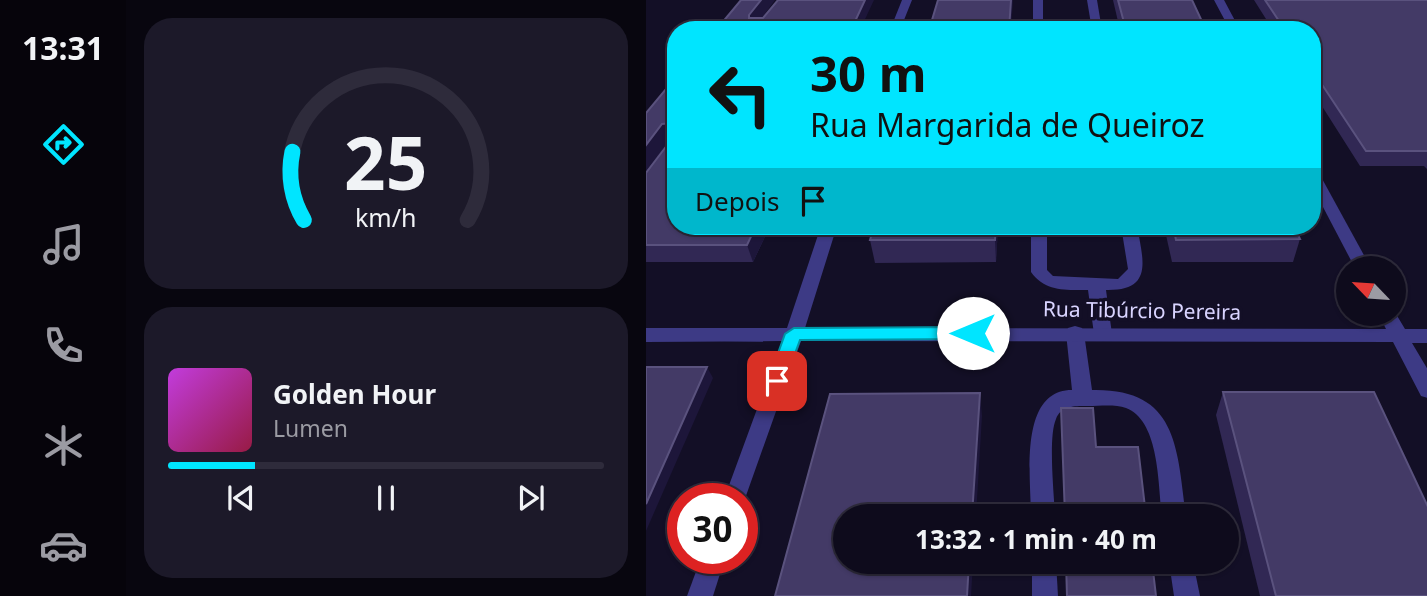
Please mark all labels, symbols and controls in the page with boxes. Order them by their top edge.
text: 13:31 [22,26,104,69]
text: 30 m [810,40,927,106]
icon: left [695,49,786,140]
text: Rua Margarida de Queiroz [810,103,1205,146]
text: 25 [344,112,428,211]
icon: directions [39,120,88,169]
icon: arrive [794,182,832,220]
text: Depois [695,183,780,219]
text: km/h [355,199,417,233]
icon: music [39,220,88,269]
north arrow [1336,256,1406,326]
map controls [1336,256,1406,326]
street label: Rua Tibúrcio Pereira [1043,294,1241,326]
position arrow [936,296,1010,370]
icon: phone [39,321,88,370]
pin [747,351,807,411]
icon: arrive [758,362,796,400]
text: Golden Hour [273,376,436,412]
text: Lumen [273,412,348,444]
icon: climate [39,421,88,470]
icon: previous [222,479,260,517]
icon: pause [367,479,405,517]
icon: next [512,479,550,517]
speed limit sign: 30 [667,483,758,574]
icon: car [39,521,88,570]
text: 13:32 · 1 min · 40 m [915,521,1157,557]

